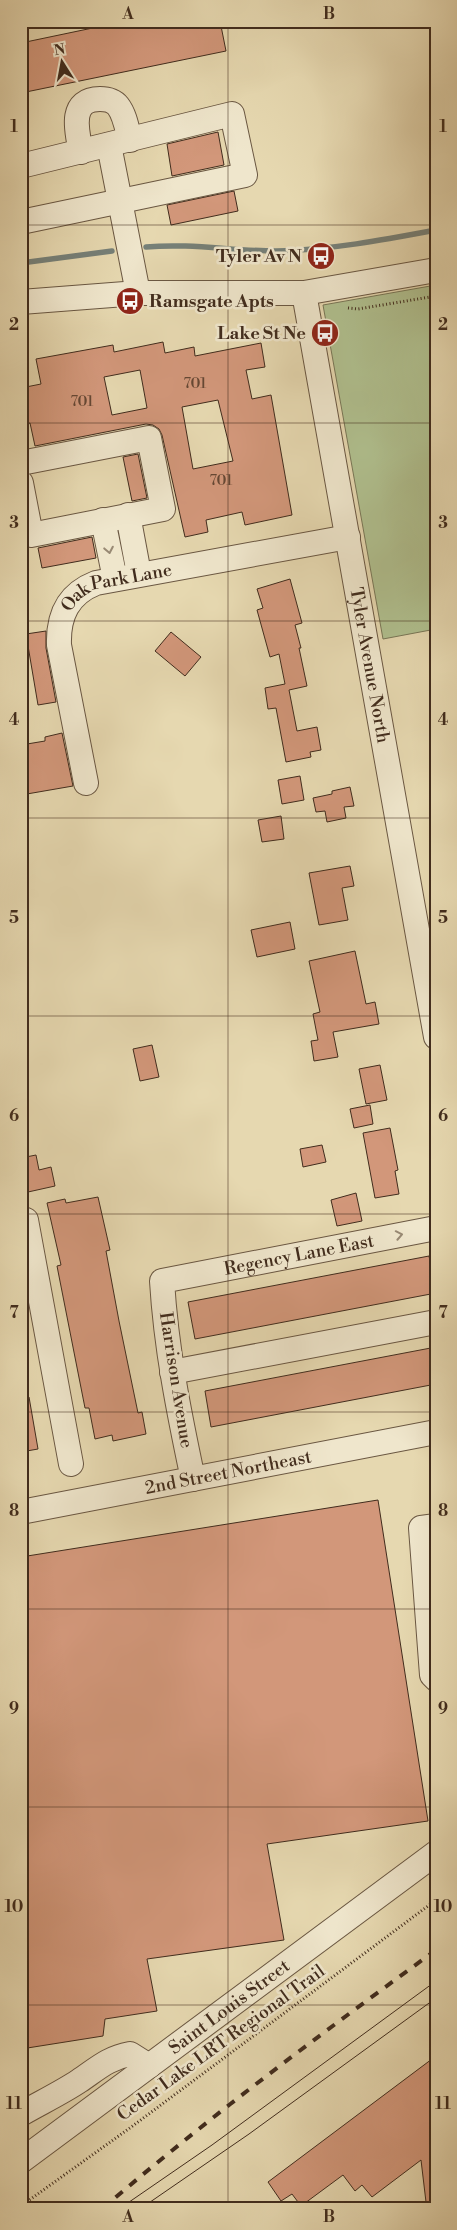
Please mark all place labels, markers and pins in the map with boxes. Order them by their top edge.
bus stop icon: Tyler Av N [306,241,336,271]
place label: Tyler Av N [216,245,302,268]
bus stop icon: Ramsgate Apts [115,286,145,316]
place label: Ramsgate Apts [149,290,274,313]
bus stop icon: Lake St Ne [310,318,340,348]
place label: Lake St Ne [217,322,306,345]

